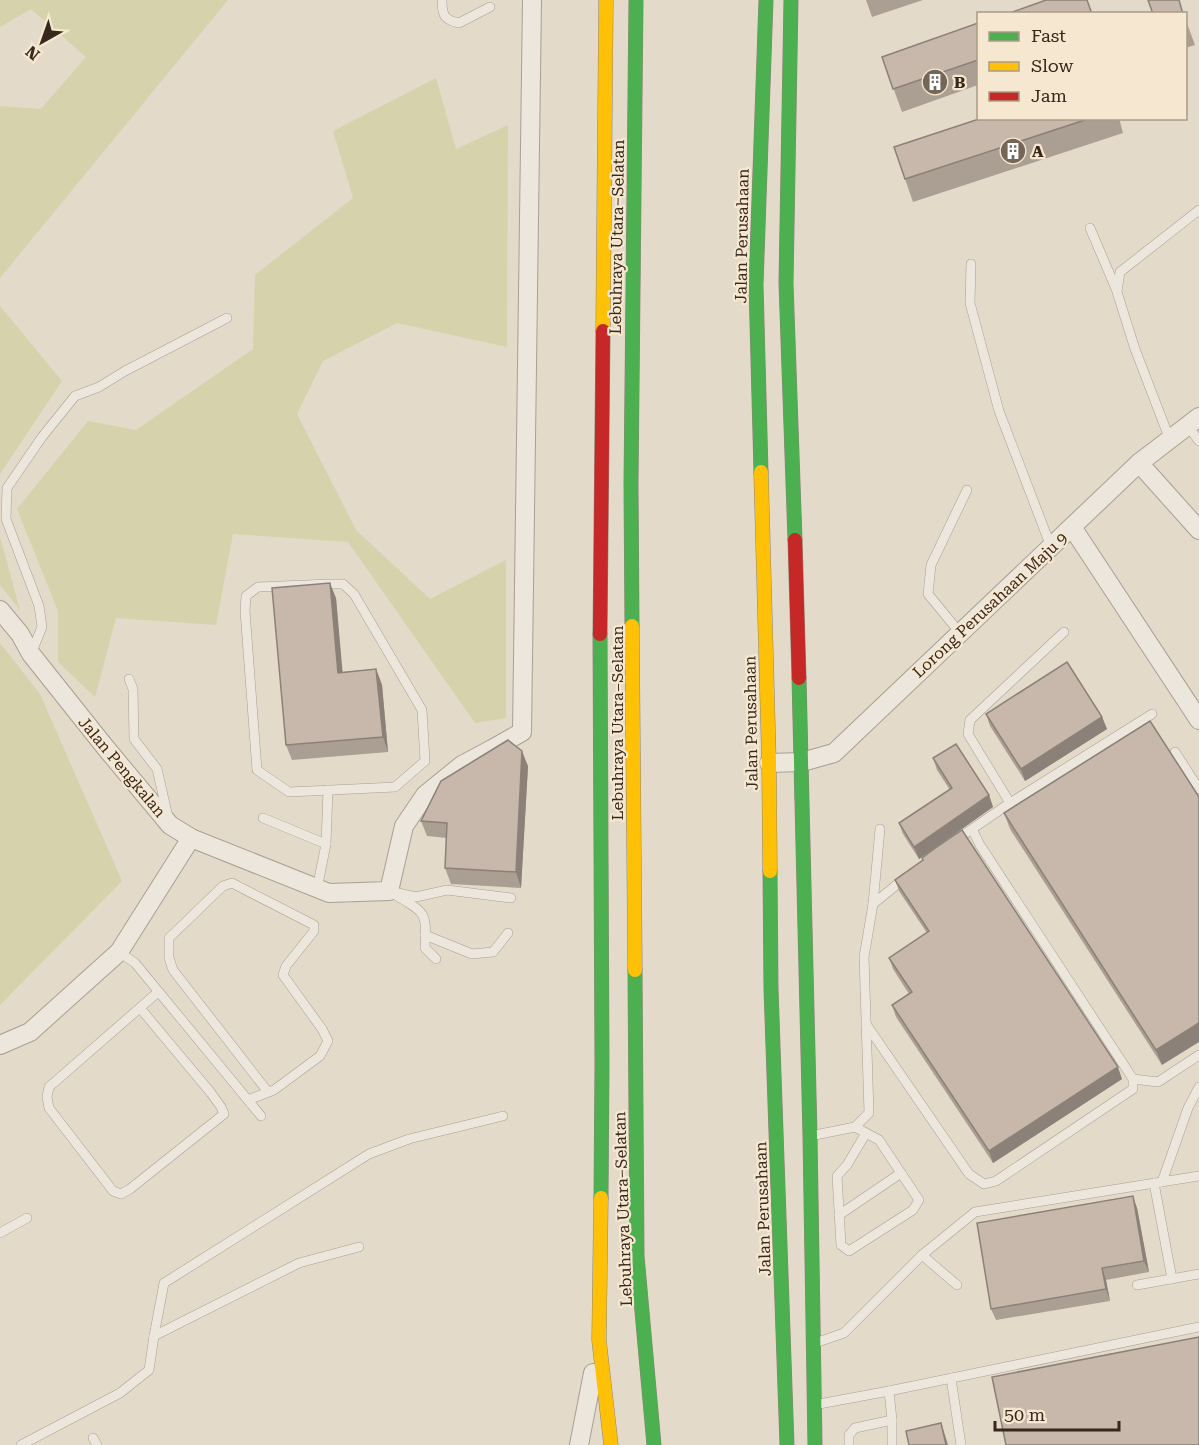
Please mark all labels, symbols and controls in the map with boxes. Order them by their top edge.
north arrow [12,12,72,72]
legend [977,12,1187,120]
text: Fast [1031,25,1066,46]
text: N [22,42,44,64]
text: Slow [1031,55,1073,76]
building icon: B [920,67,950,97]
place label: B [954,73,966,92]
text: Jam [1031,85,1067,106]
building icon: A [998,136,1028,166]
street label: Lebuhraya Utara–Selatan [606,139,628,335]
place label: A [1032,142,1044,161]
street label: Jalan Perusahaan [731,169,753,303]
street label: Lorong Perusahaan Maju 9 [909,528,1071,682]
street label: Lebuhraya Utara–Selatan [608,626,627,820]
street label: Jalan Perusahaan [740,656,762,790]
street label: Jalan Pengkalan [74,713,170,821]
street label: Lebuhraya Utara–Selatan [610,1111,636,1307]
street label: Jalan Perusahaan [751,1141,775,1277]
scale bar [995,1394,1120,1432]
text: 50 m [1004,1404,1045,1425]

